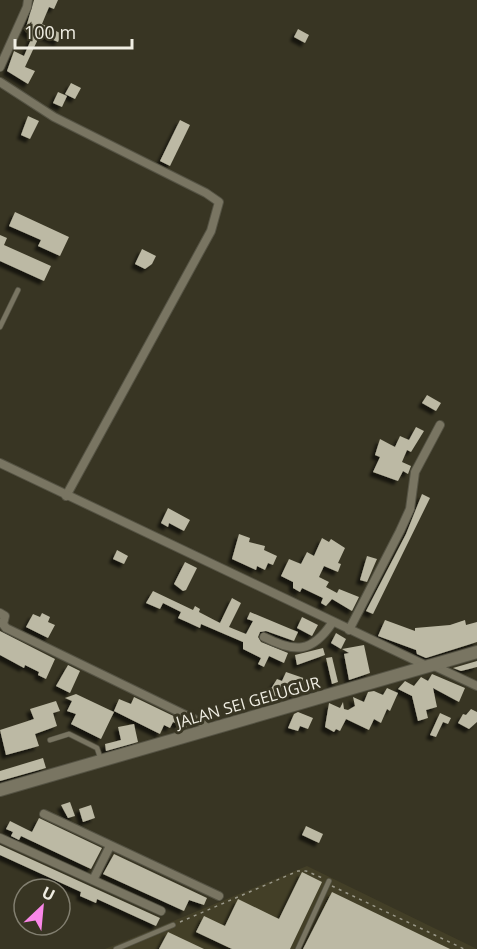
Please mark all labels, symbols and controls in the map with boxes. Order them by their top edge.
scale bar [15,12,132,50]
text: 100 m [24,20,76,44]
street label: JALAN SEI GELUGUR [171,671,323,734]
north arrow [12,877,72,937]
text: U [38,881,59,906]

